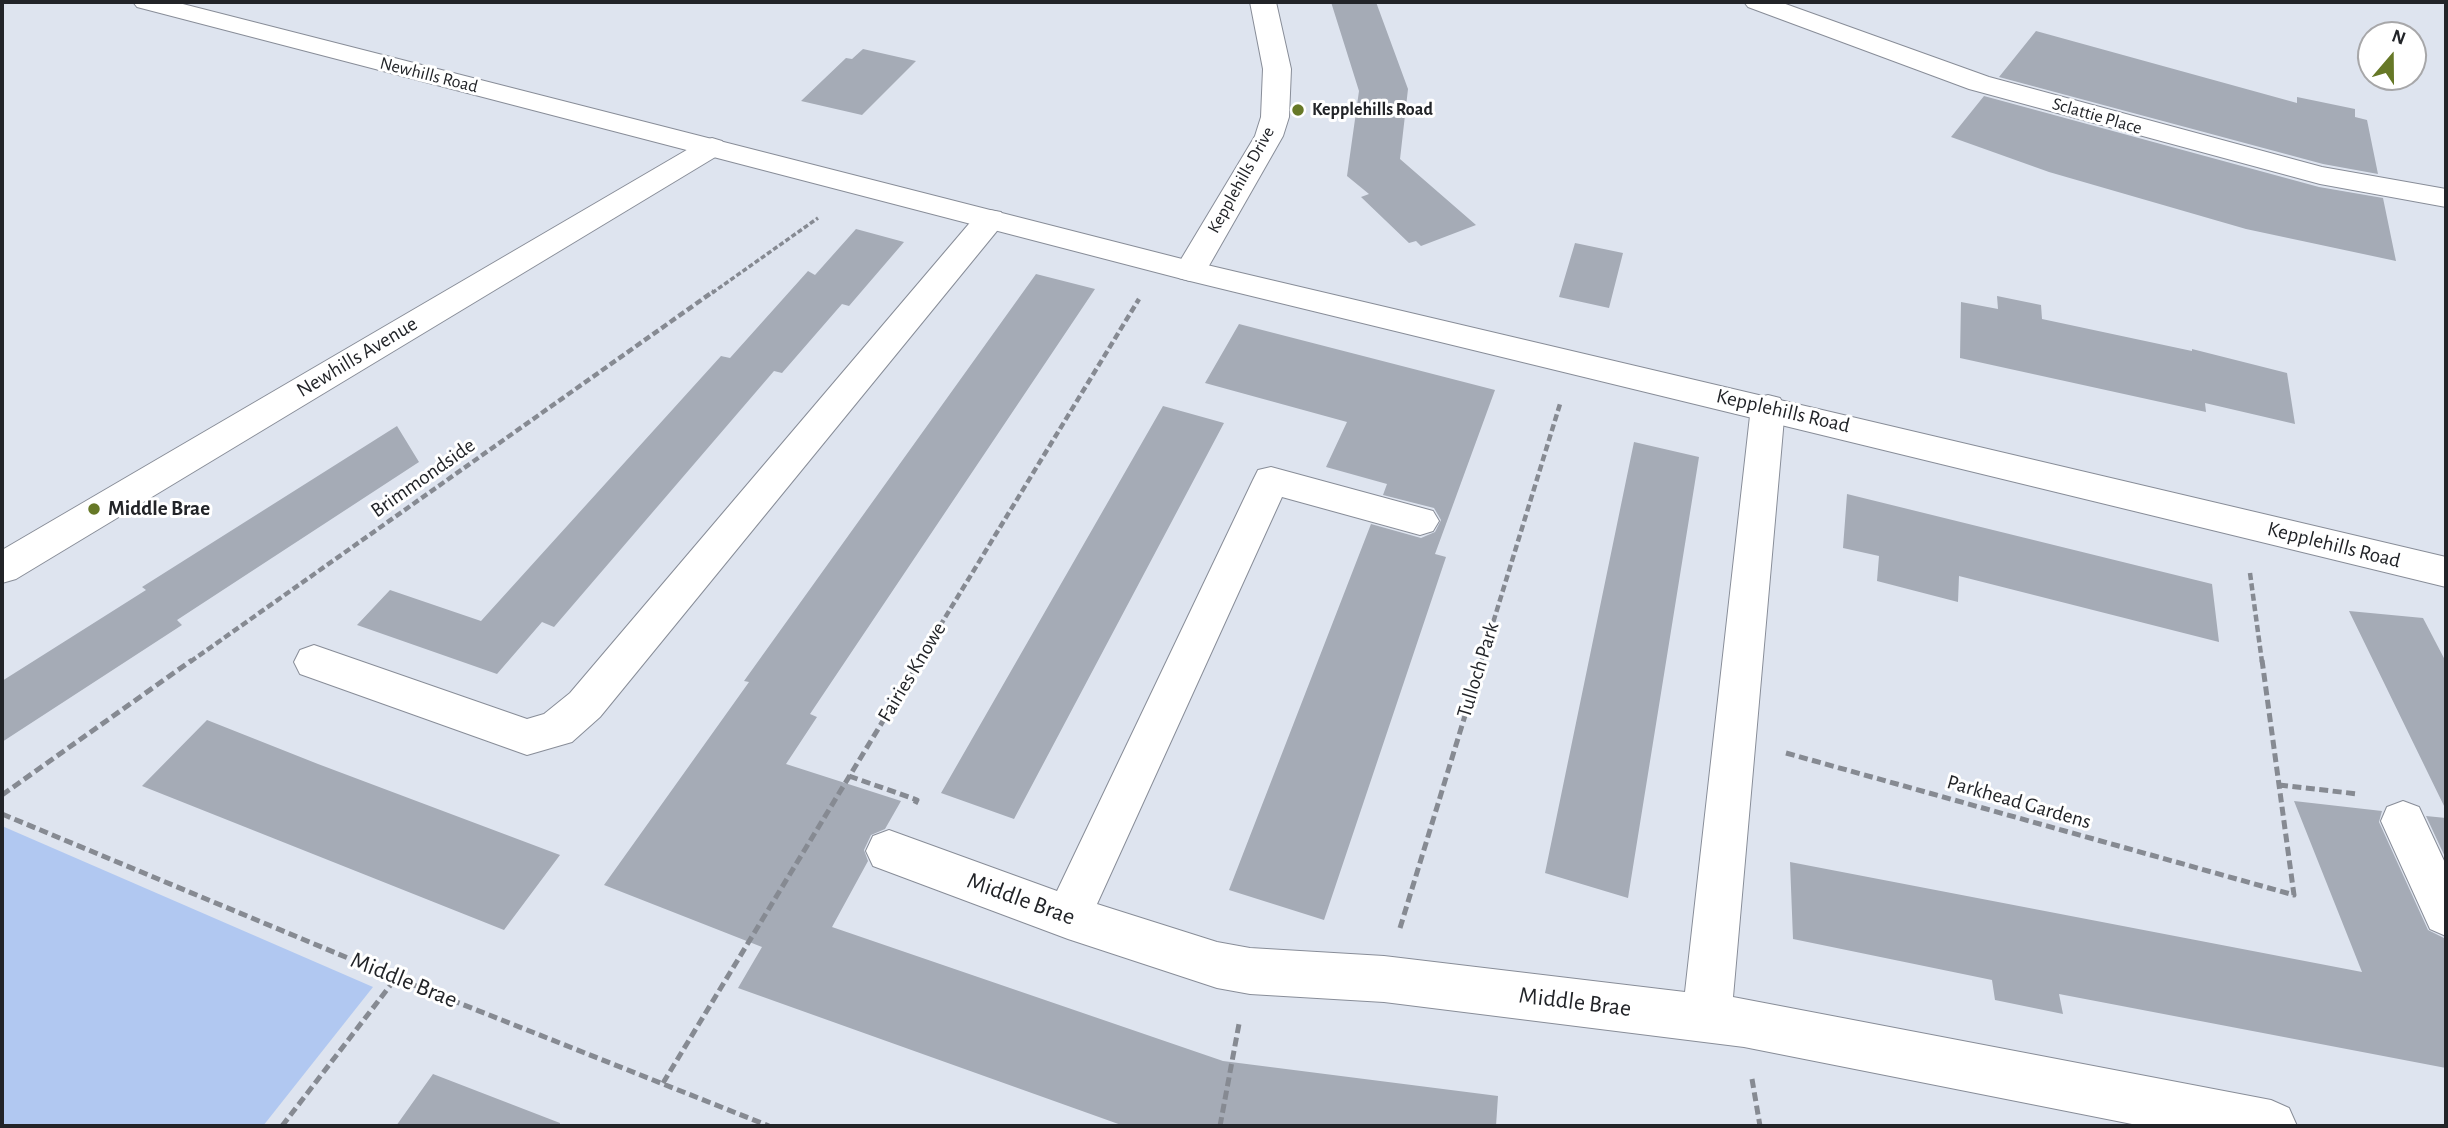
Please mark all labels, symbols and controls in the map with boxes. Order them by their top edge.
north arrow [2357,21,2427,91]
text: N [2389,26,2408,49]
street label: Newhills Road [378,52,480,98]
street label: Sclattie Place [2050,93,2144,139]
place label: Kepplehills Road [1312,99,1433,121]
marker: Kepplehills Road [1290,102,1306,118]
street label: Kepplehills Drive [1203,123,1279,237]
street label: Newhills Avenue [292,311,422,403]
street label: Kepplehills Road [1714,383,1852,439]
street label: Brimmondside [366,433,480,523]
place label: Middle Brae [108,496,210,522]
marker: Middle Brae [86,501,102,517]
street label: Kepplehills Road [2265,516,2403,574]
street label: Fairies Knowe [872,618,952,726]
street label: Tulloch Park [1452,619,1504,721]
street label: Parkhead Gardens [1944,769,2094,835]
street label: Middle Brae [963,866,1079,932]
street label: Middle Brae [346,946,462,1014]
street label: Middle Brae [1517,981,1633,1023]

